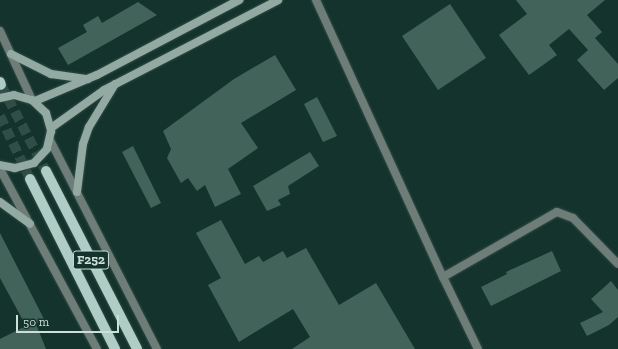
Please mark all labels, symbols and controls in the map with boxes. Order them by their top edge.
road number: F252 [72,249,110,271]
scale bar [18,307,121,333]
text: 50 m [23,315,49,329]

